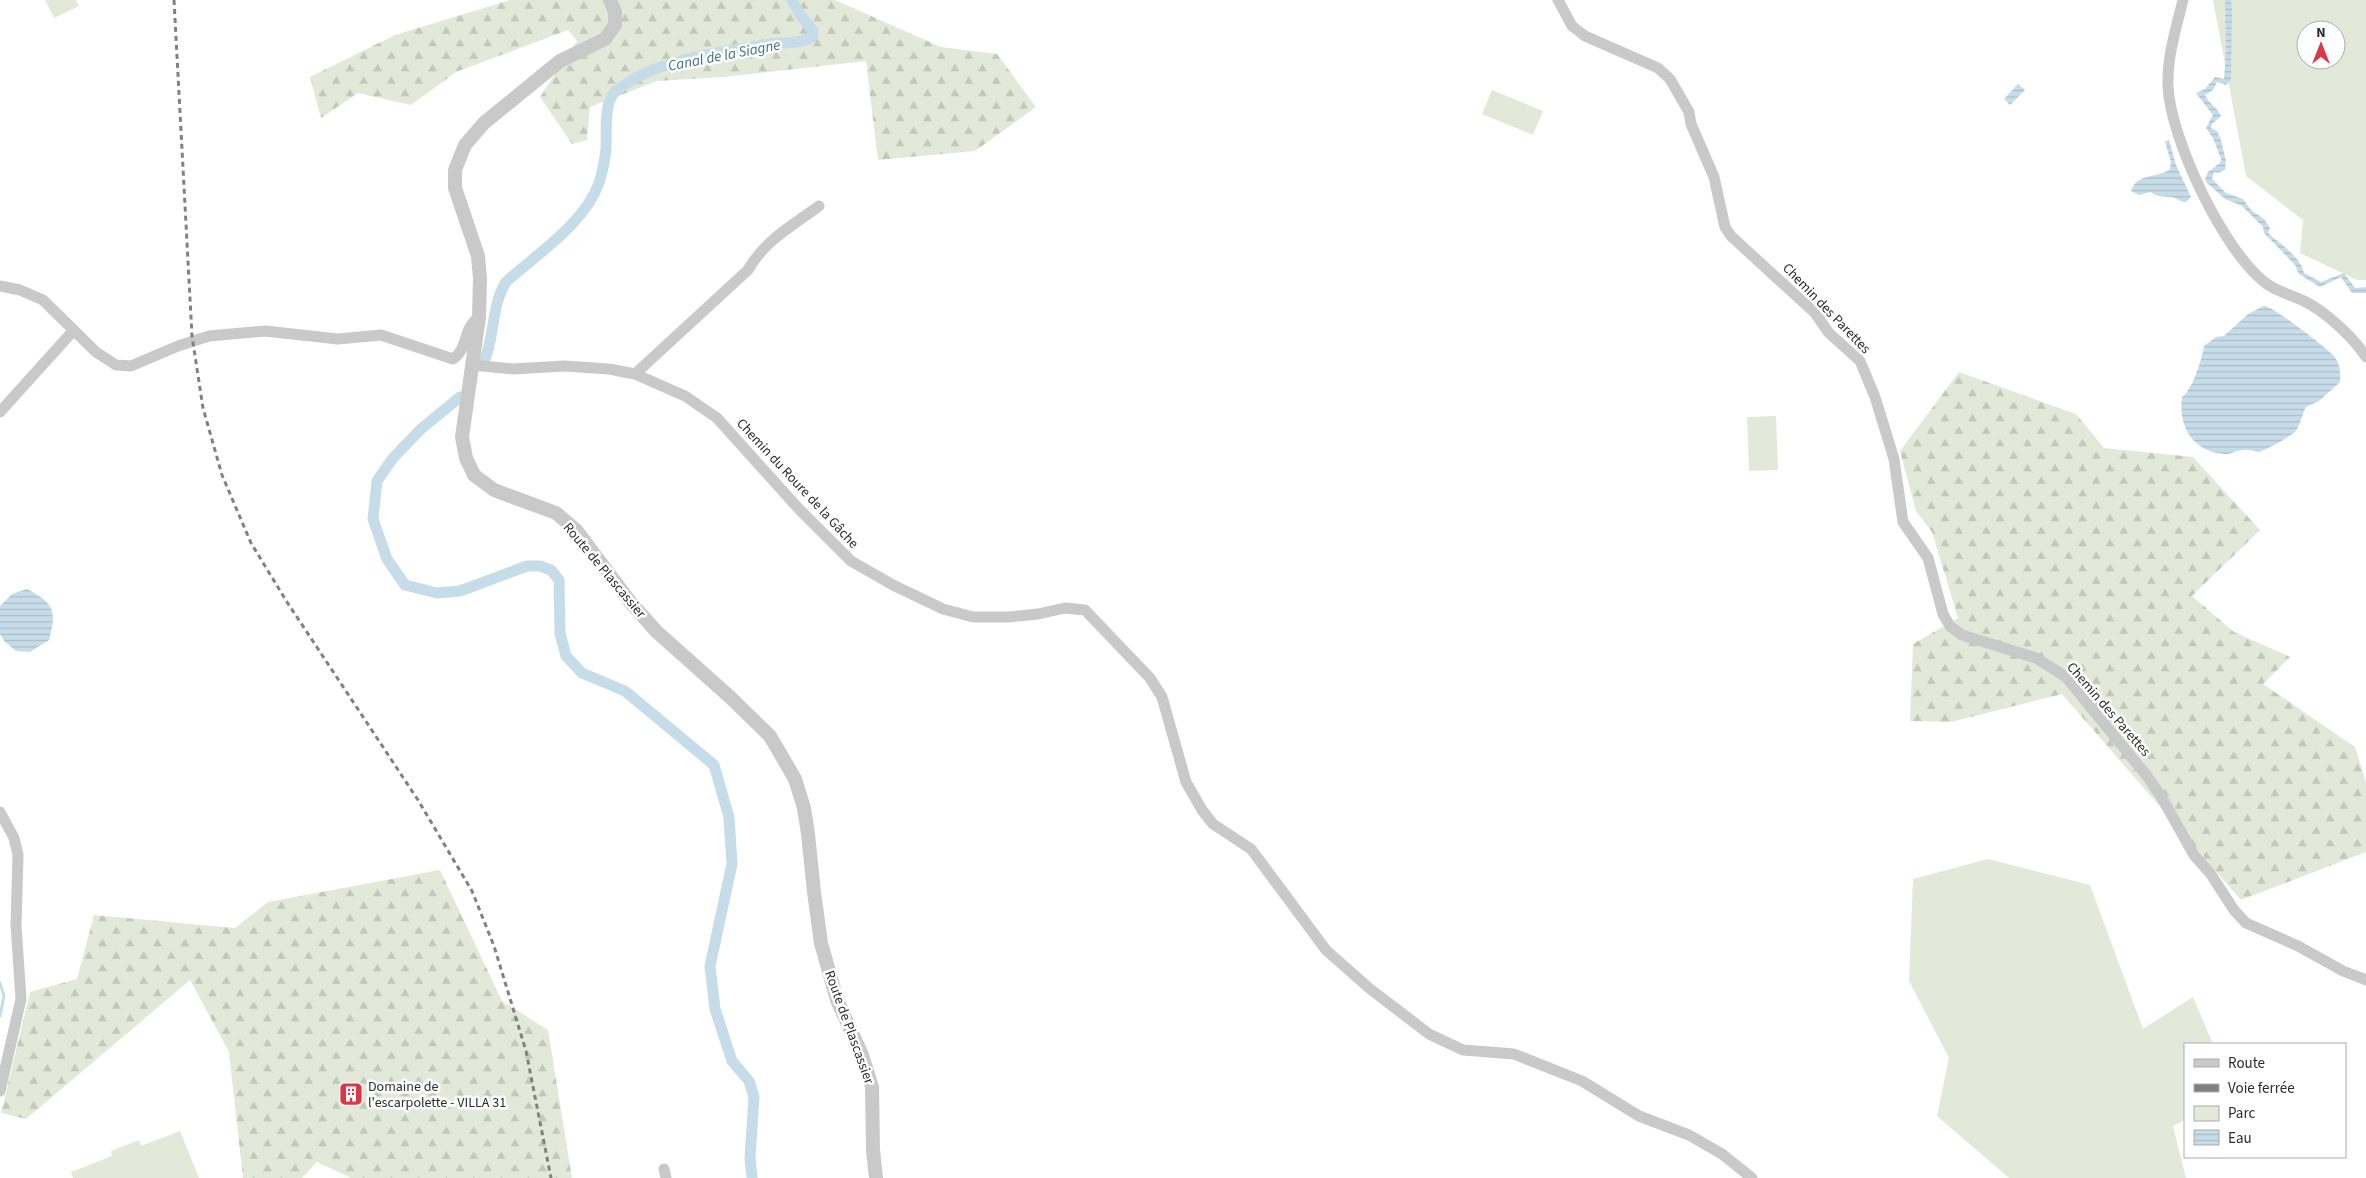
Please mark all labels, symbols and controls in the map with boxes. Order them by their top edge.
north arrow [2296,20,2346,70]
text: N [2316,23,2326,43]
water label: Canal de la Siagne [666,34,782,77]
street label: Chemin des Parettes [1778,259,1875,359]
street label: Chemin du Roure de la Gâche [732,414,863,553]
street label: Route de Plascassier [558,518,650,623]
street label: Chemin des Parettes [2062,658,2155,761]
street label: Route de Plascassier [819,968,879,1087]
legend [2184,1043,2346,1158]
text: Route [2228,1053,2265,1074]
place label: Domaine de l'escarpolette - VILLA 31 [368,1077,506,1113]
text: Voie ferrée [2228,1078,2295,1099]
building icon: Domaine de l'escarpolette - VILLA 31 [338,1081,364,1107]
text: Parc [2228,1103,2255,1124]
text: Eau [2228,1128,2252,1149]

